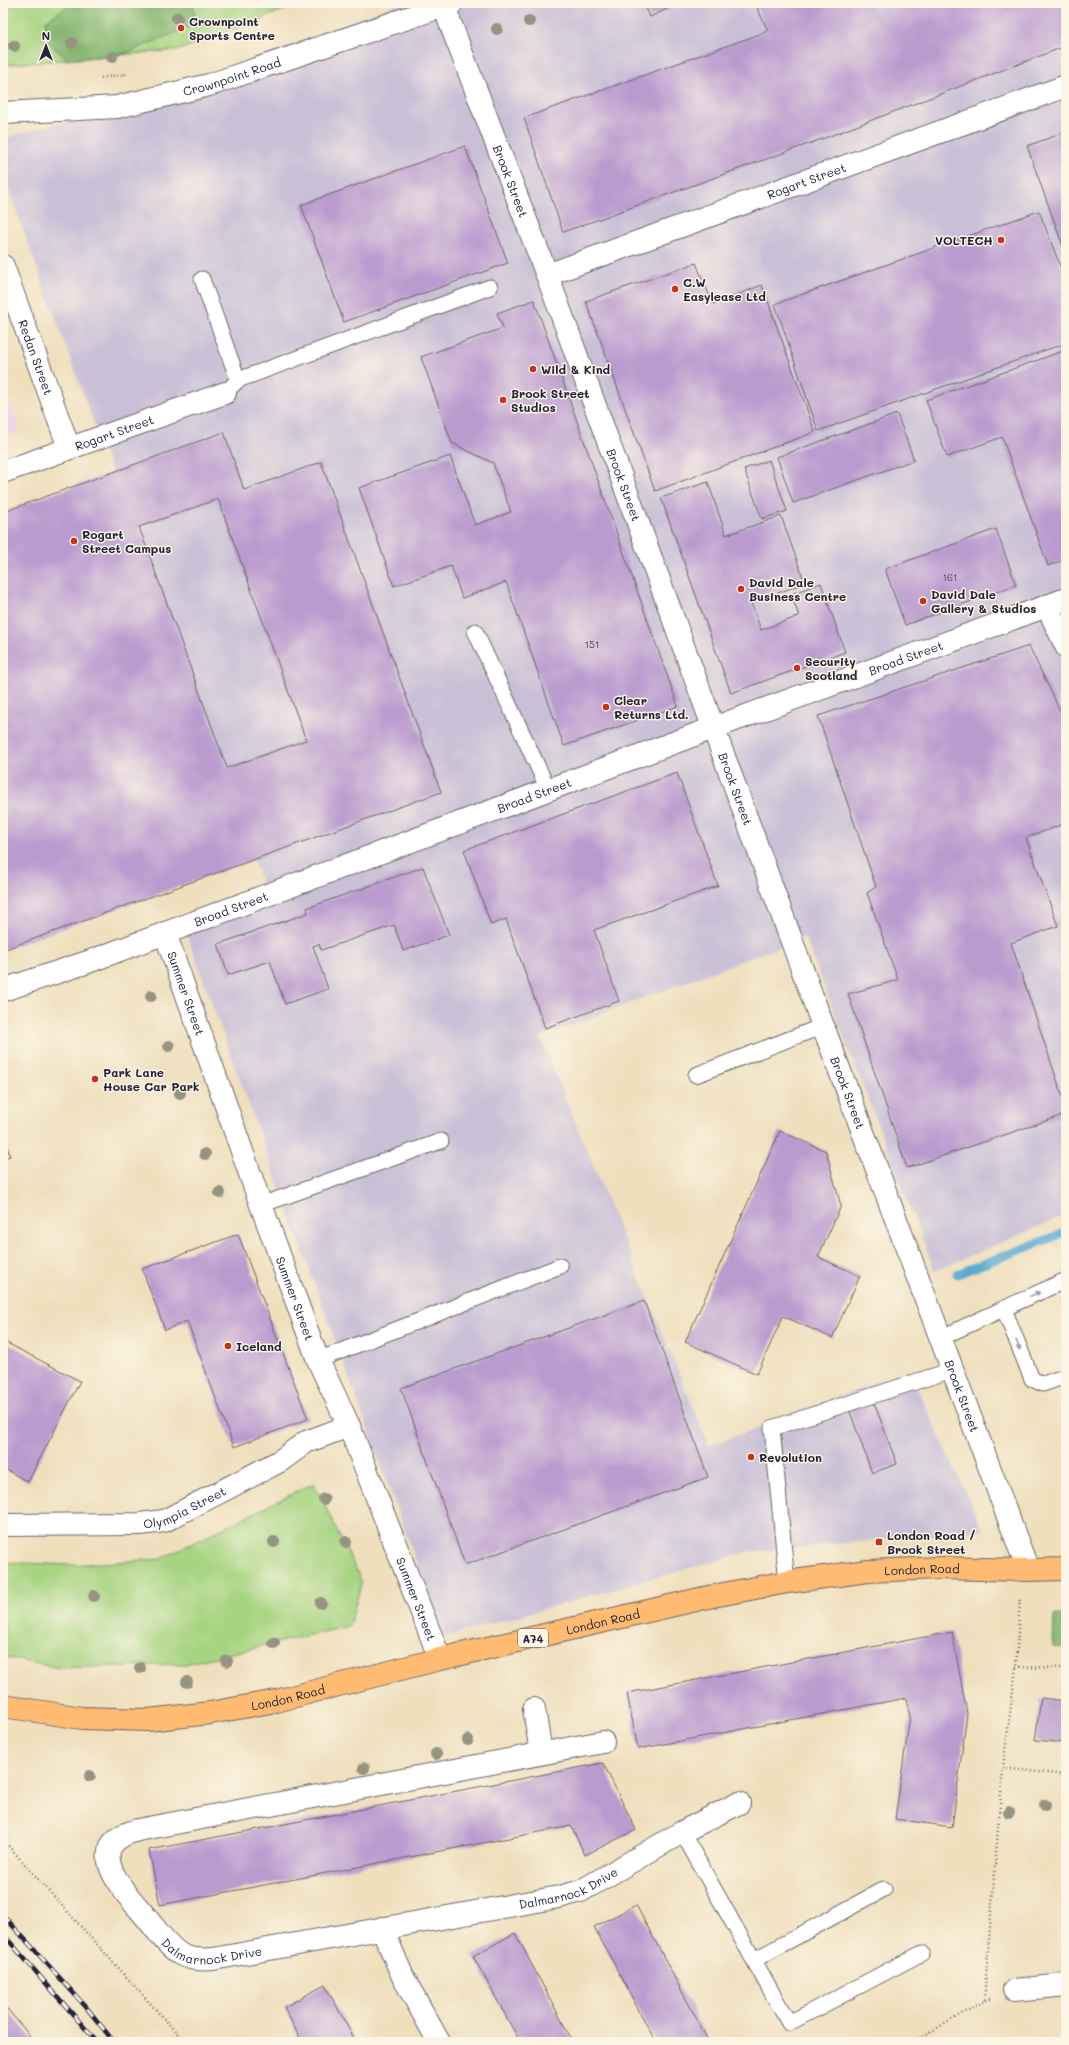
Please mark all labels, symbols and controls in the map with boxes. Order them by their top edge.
place label: Crownpoint Sports Centre [189,13,275,43]
marker: Crownpoint Sports Centre [176,23,186,33]
north arrow [26,26,66,66]
text: N [42,28,50,43]
street label: Crownpoint Road [181,53,283,99]
street label: Brook Street [490,143,532,220]
street label: Rogart Street [765,159,848,202]
place label: VOLTECH [935,232,993,248]
marker: VOLTECH [996,235,1006,245]
place label: C.W Easylease Ltd [683,274,766,304]
marker: C.W Easylease Ltd [670,284,680,294]
street label: Redan Street [15,317,57,397]
place label: Wild & Kind [541,361,611,377]
marker: Wild & Kind [528,364,538,374]
place label: Brook Street Studios [511,385,589,415]
marker: Brook Street Studios [498,395,508,405]
street label: Rogart Street [73,411,156,454]
street label: Brook Street [603,446,645,523]
place label: Rogart Street Campus [82,526,171,556]
marker: Rogart Street Campus [69,536,79,546]
house number: 161 [943,570,957,584]
place label: David Dale Business Centre [749,574,846,604]
marker: David Dale Business Centre [736,584,746,594]
place label: David Dale Gallery & Studios [931,586,1036,616]
marker: David Dale Gallery & Studios [918,596,928,606]
house number: 151 [585,637,599,651]
street label: Broad Street [866,637,945,678]
place label: Security Scotland [805,653,858,683]
marker: Security Scotland [792,663,802,673]
place label: Clear Returns Ltd. [614,692,689,722]
marker: Clear Returns Ltd. [601,702,611,712]
street label: Brook Street [715,750,756,827]
street label: Broad Street [495,774,573,816]
street label: Broad Street [192,887,270,930]
street label: Summer Street [164,949,208,1038]
street label: Brook Street [827,1054,869,1131]
place label: Park Lane House Car Park [103,1064,199,1094]
marker: Park Lane House Car Park [90,1074,100,1084]
street label: Summer Street [273,1254,318,1343]
one-way arrow [1029,1291,1041,1297]
place label: Iceland [236,1338,282,1354]
one-way arrow [1016,1339,1022,1351]
marker: Iceland [223,1341,233,1351]
street label: Brook Street [941,1357,983,1434]
place label: Revolution [759,1449,822,1465]
marker: Revolution [746,1452,756,1462]
street label: Olympia Street [142,1483,228,1532]
place label: London Road / Brook Street [887,1527,976,1557]
marker: London Road / Brook Street [874,1537,884,1547]
street label: Summer Street [393,1555,440,1643]
street label: London Road [884,1560,960,1578]
street label: London Road [565,1605,642,1638]
road number: A74 [518,1629,548,1647]
street label: London Road [250,1681,327,1713]
street label: Dalmarnock Drive [517,1863,620,1912]
street label: Dalmarnock Drive [158,1934,263,1968]

